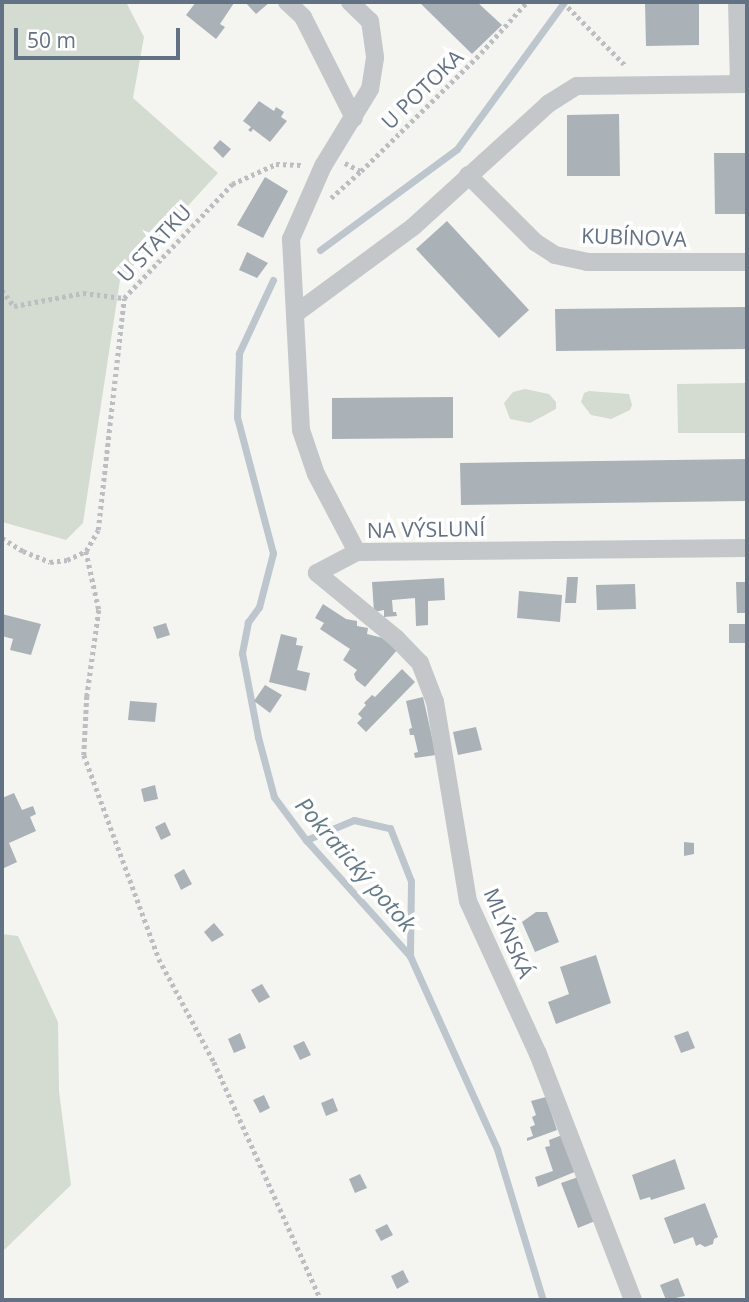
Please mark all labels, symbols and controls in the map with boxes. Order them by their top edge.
scale bar [18,14,184,58]
text: 50 m [27,26,76,54]
street label: U POTOKA [376,44,468,134]
street label: U STATKU [112,199,196,287]
street label: KUBÍNOVA [581,223,687,251]
street label: NA VÝSLUNÍ [367,515,485,543]
water label: Pokratický potok [290,791,422,937]
street label: MLÝNSKÁ [479,884,539,982]

